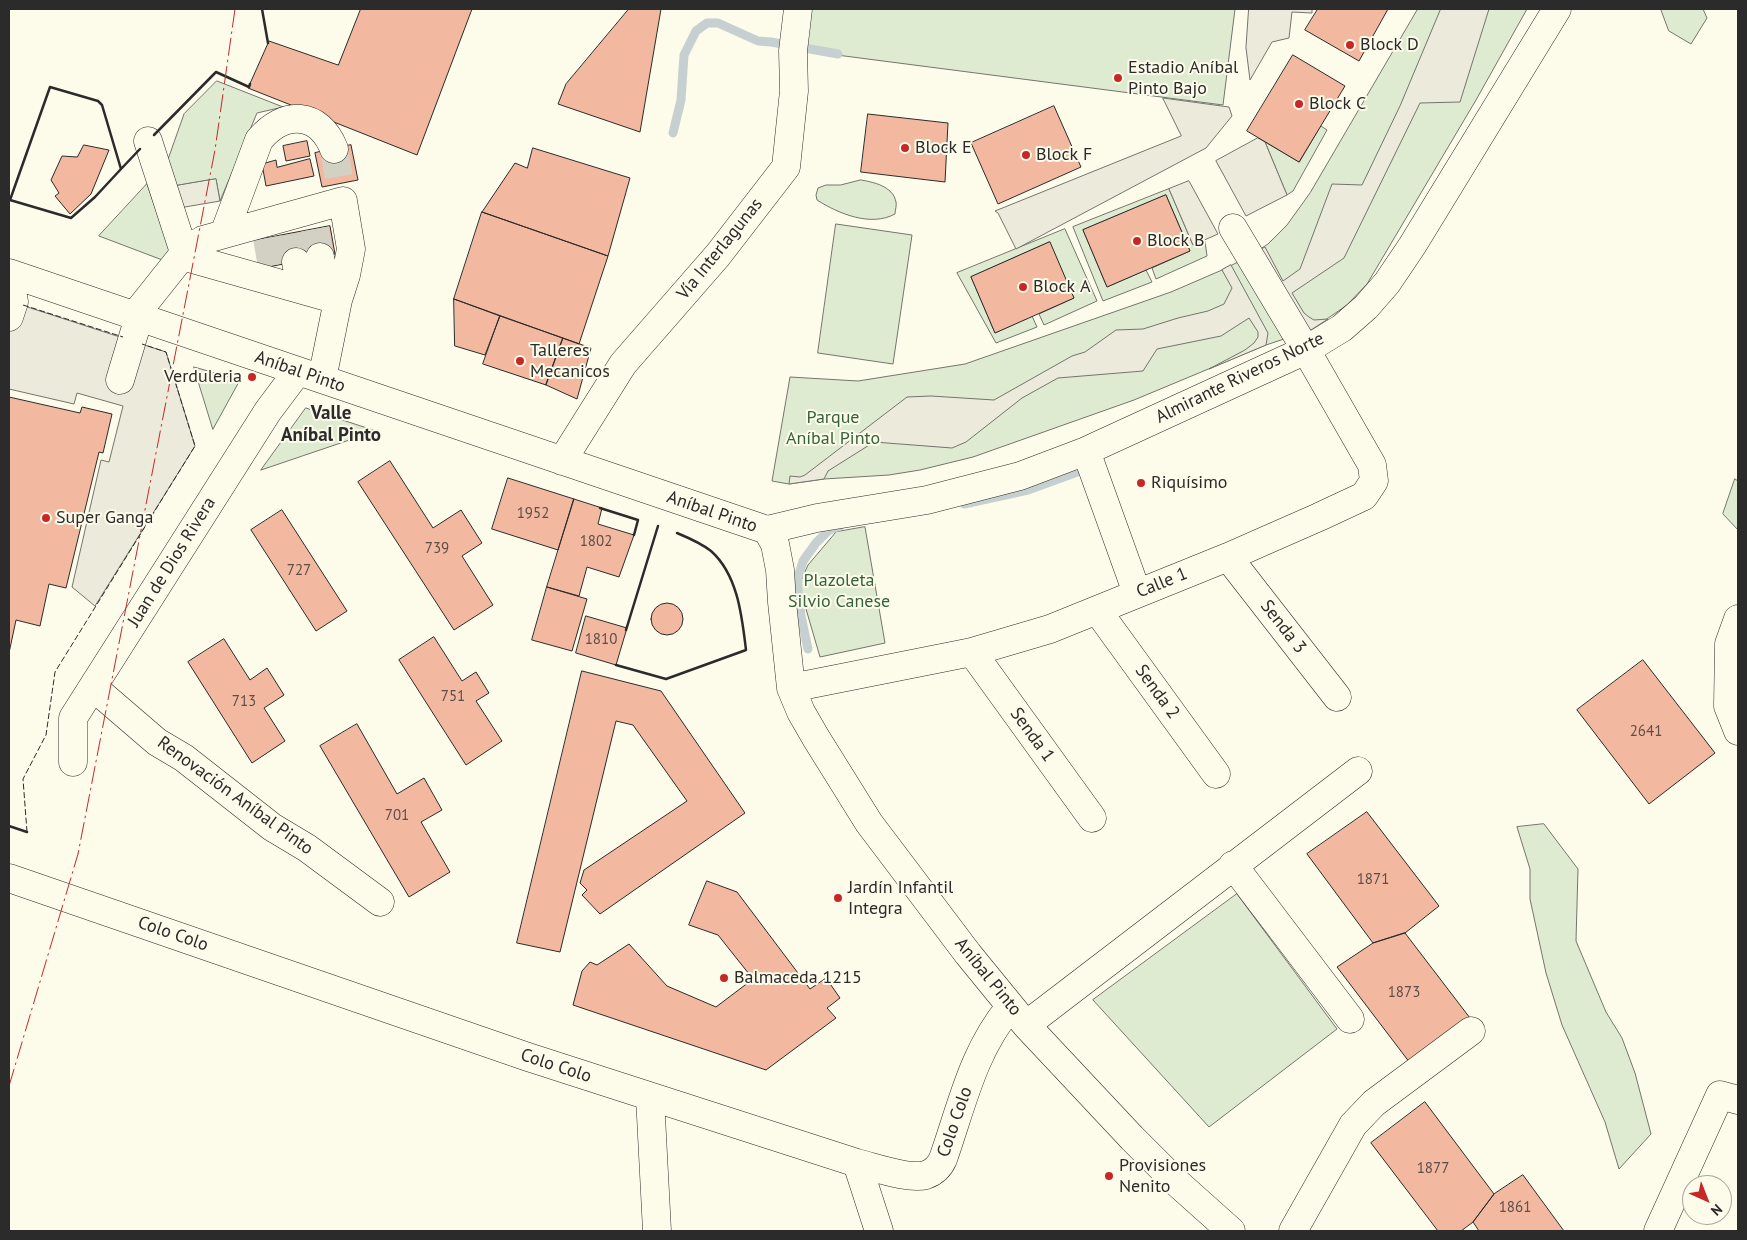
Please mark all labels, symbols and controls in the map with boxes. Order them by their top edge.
place label: Block D [1360,34,1419,56]
marker: Block D [1344,39,1356,51]
place label: Estadio Aníbal Pinto Bajo [1128,57,1238,100]
marker: Estadio Aníbal Pinto Bajo [1112,72,1124,84]
place label: Block C [1309,93,1366,115]
marker: Block C [1293,98,1305,110]
place label: Block E [915,137,972,159]
marker: Block E [899,142,911,154]
place label: Block F [1036,144,1092,166]
marker: Block F [1020,149,1032,161]
street label: Vía Interlagunas [673,194,767,304]
place label: Block B [1147,230,1204,252]
marker: Block B [1131,235,1143,247]
place label: Block A [1033,276,1090,298]
marker: Block A [1017,281,1029,293]
street label: Almirante Riveros Norte [1152,328,1328,428]
place label: Talleres Mecanicos [530,340,610,382]
street label: Aníbal Pinto [252,346,348,398]
marker: Talleres Mecanicos [514,355,526,367]
place label: Verduleria [164,366,242,388]
marker: Verduleria [246,371,258,383]
district label: Valle Aníbal Pinto [281,403,381,447]
park label: Parque Aníbal Pinto [786,407,880,449]
place label: Riquísimo [1151,472,1227,494]
marker: Riquísimo [1135,477,1147,489]
street label: Aníbal Pinto [664,486,760,538]
street label: Juan de Dios Rivera [123,493,221,631]
house number: 1952 [517,505,549,523]
place label: Super Ganga [56,507,153,529]
marker: Super Ganga [40,512,52,524]
house number: 1802 [580,533,612,551]
house number: 739 [425,540,449,558]
house number: 727 [287,562,311,580]
street label: Calle 1 [1133,563,1191,603]
park label: Plazoleta Silvio Canese [788,570,890,612]
street label: Senda 3 [1255,596,1311,658]
house number: 1810 [585,631,617,649]
street label: Senda 2 [1130,661,1184,723]
house number: 751 [441,688,465,706]
house number: 713 [232,693,256,711]
street label: Senda 1 [1005,704,1059,766]
house number: 2641 [1630,723,1662,741]
street label: Renovación Aníbal Pinto [153,732,317,860]
house number: 701 [385,807,409,825]
house number: 1871 [1357,871,1389,889]
place label: Jardín Infantil Integra [848,877,953,920]
marker: Jardín Infantil Integra [832,892,844,904]
street label: Colo Colo [135,912,211,956]
street label: Aníbal Pinto [950,934,1026,1020]
place label: Balmaceda 1215 [734,967,862,989]
marker: Balmaceda 1215 [718,972,730,984]
house number: 1873 [1388,984,1420,1002]
street label: Colo Colo [518,1044,594,1088]
street label: Colo Colo [933,1084,977,1160]
place label: Provisiones Nenito [1119,1155,1206,1198]
house number: 1877 [1417,1160,1449,1178]
marker: Provisiones Nenito [1103,1170,1115,1182]
north arrow [1682,1175,1732,1225]
house number: 1861 [1499,1199,1531,1217]
text: N [1707,1200,1726,1220]

